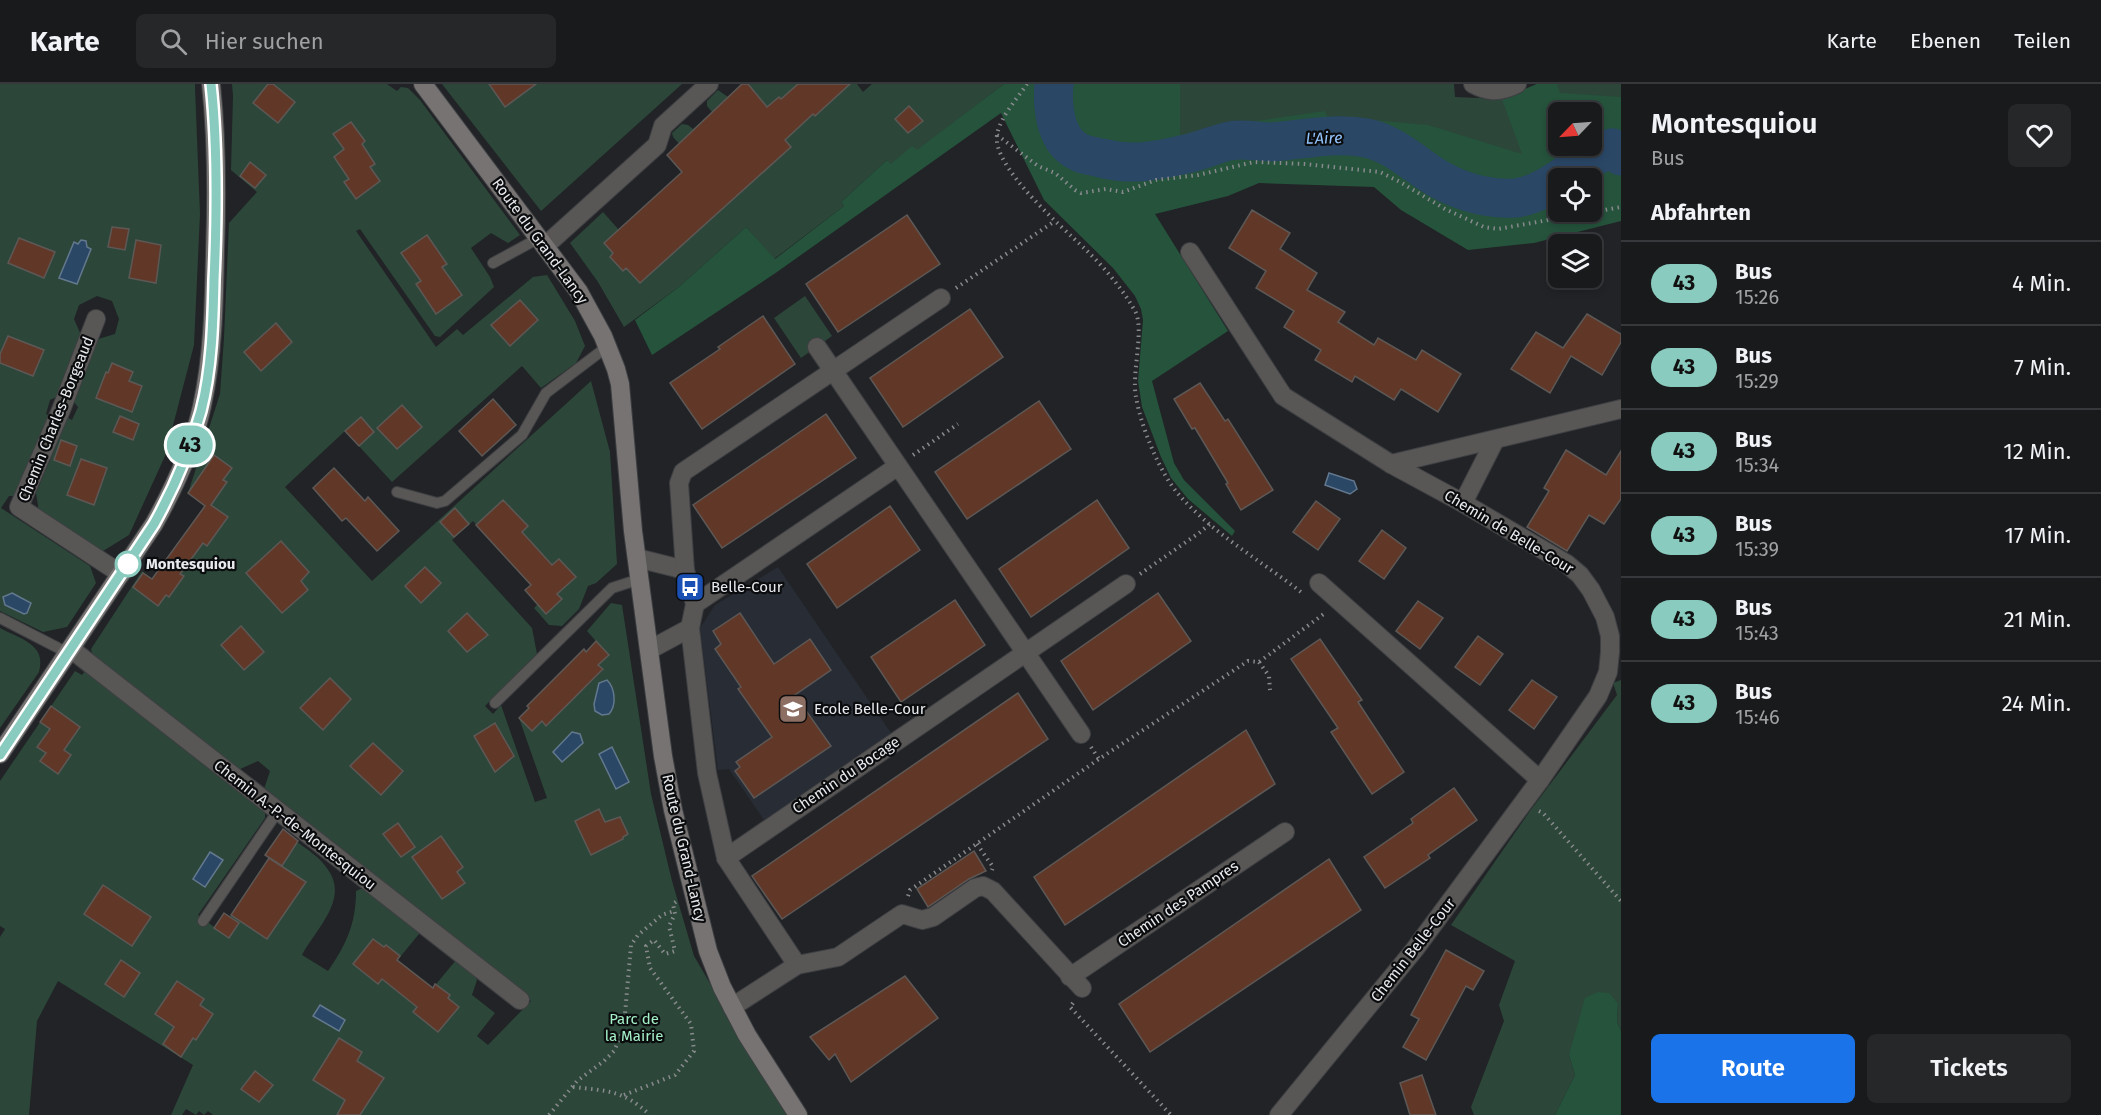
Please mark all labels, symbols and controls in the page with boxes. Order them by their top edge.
search box [136,14,556,68]
text: Karte [30,25,100,58]
icon: search [157,25,190,58]
text: Hier suchen [205,28,324,55]
text: Karte [1826,28,1877,54]
text: Ebenen [1910,28,1981,54]
text: Teilen [2014,28,2071,54]
north arrow [1548,102,1602,156]
map controls [1548,102,1602,288]
button: heart [2008,104,2071,167]
text: Montesquiou [1651,107,1818,140]
water label: L'Aire [1306,128,1342,148]
text: Bus [1651,146,1684,170]
button: locate [1548,168,1602,222]
street label: Route du Grand-Lancy [488,175,592,308]
text: Abfahrten [1651,199,1751,226]
button: layers [1548,234,1602,288]
text: Bus [1735,258,1772,285]
text: 43 [1673,270,1695,296]
text: 4 Min. [2012,270,2071,297]
text: 15:26 [1735,285,1779,309]
street label: Chemin Charles-Borgeaud [15,334,97,504]
text: Bus [1735,342,1772,369]
text: 43 [1673,354,1695,380]
text: 7 Min. [2014,354,2071,381]
text: 15:29 [1735,369,1779,393]
line badge: 43 [163,426,217,464]
text: Bus [1735,426,1772,453]
text: 43 [179,432,201,458]
text: 43 [1673,438,1695,464]
text: 12 Min. [2003,438,2071,465]
text: 15:34 [1735,453,1779,477]
street label: Chemin de Belle-Cour [1441,486,1577,578]
text: Bus [1735,510,1772,537]
text: 43 [1673,522,1695,548]
text: 17 Min. [2004,522,2071,549]
text: 15:39 [1735,537,1779,561]
marker: Montesquiou [115,551,141,577]
place label: Montesquiou [146,555,235,573]
bus stop icon: Belle-Cour [674,571,706,603]
place label: Belle-Cour [711,578,783,596]
text: Bus [1735,594,1772,621]
text: 43 [1673,606,1695,632]
text: 21 Min. [2004,606,2071,633]
text: 15:43 [1735,621,1779,645]
text: Bus [1735,678,1772,705]
text: 43 [1673,690,1695,716]
text: 24 Min. [2002,690,2071,717]
school or university icon: Ecole Belle-Cour [777,693,809,725]
place label: Ecole Belle-Cour [814,700,926,718]
text: 15:46 [1735,705,1780,729]
street label: Chemin du Bocage [789,732,903,818]
street label: Chemin A.-P.-de-Montesquiou [210,756,380,894]
street label: Route du Grand-Lancy [658,772,710,924]
street label: Chemin des Pampres [1114,857,1242,951]
street label: Chemin Belle-Cour [1367,894,1459,1005]
park label: Parc de la Mairie [605,1010,663,1045]
button: Route [1651,1034,1855,1103]
button: Tickets [1867,1034,2071,1103]

